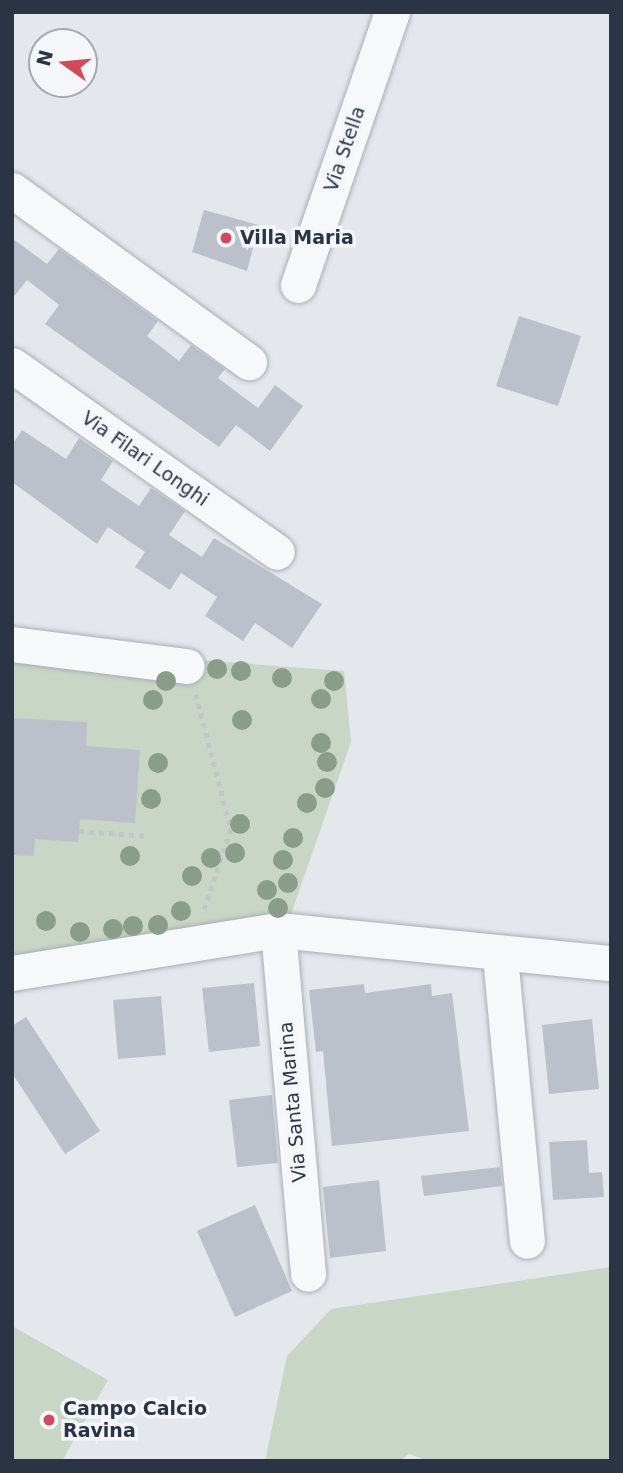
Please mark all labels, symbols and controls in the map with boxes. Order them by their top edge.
north arrow [28,28,98,98]
text: N [32,48,57,69]
street label: Via Stella [320,103,370,195]
place label: Villa Maria [240,227,354,249]
marker: Villa Maria [218,230,234,246]
street label: Via Filari Longhi [77,407,213,511]
street label: Via Santa Marina [275,1021,311,1183]
place label: Campo Calcio Ravina [63,1398,207,1442]
marker: Campo Calcio Ravina [41,1412,57,1428]

